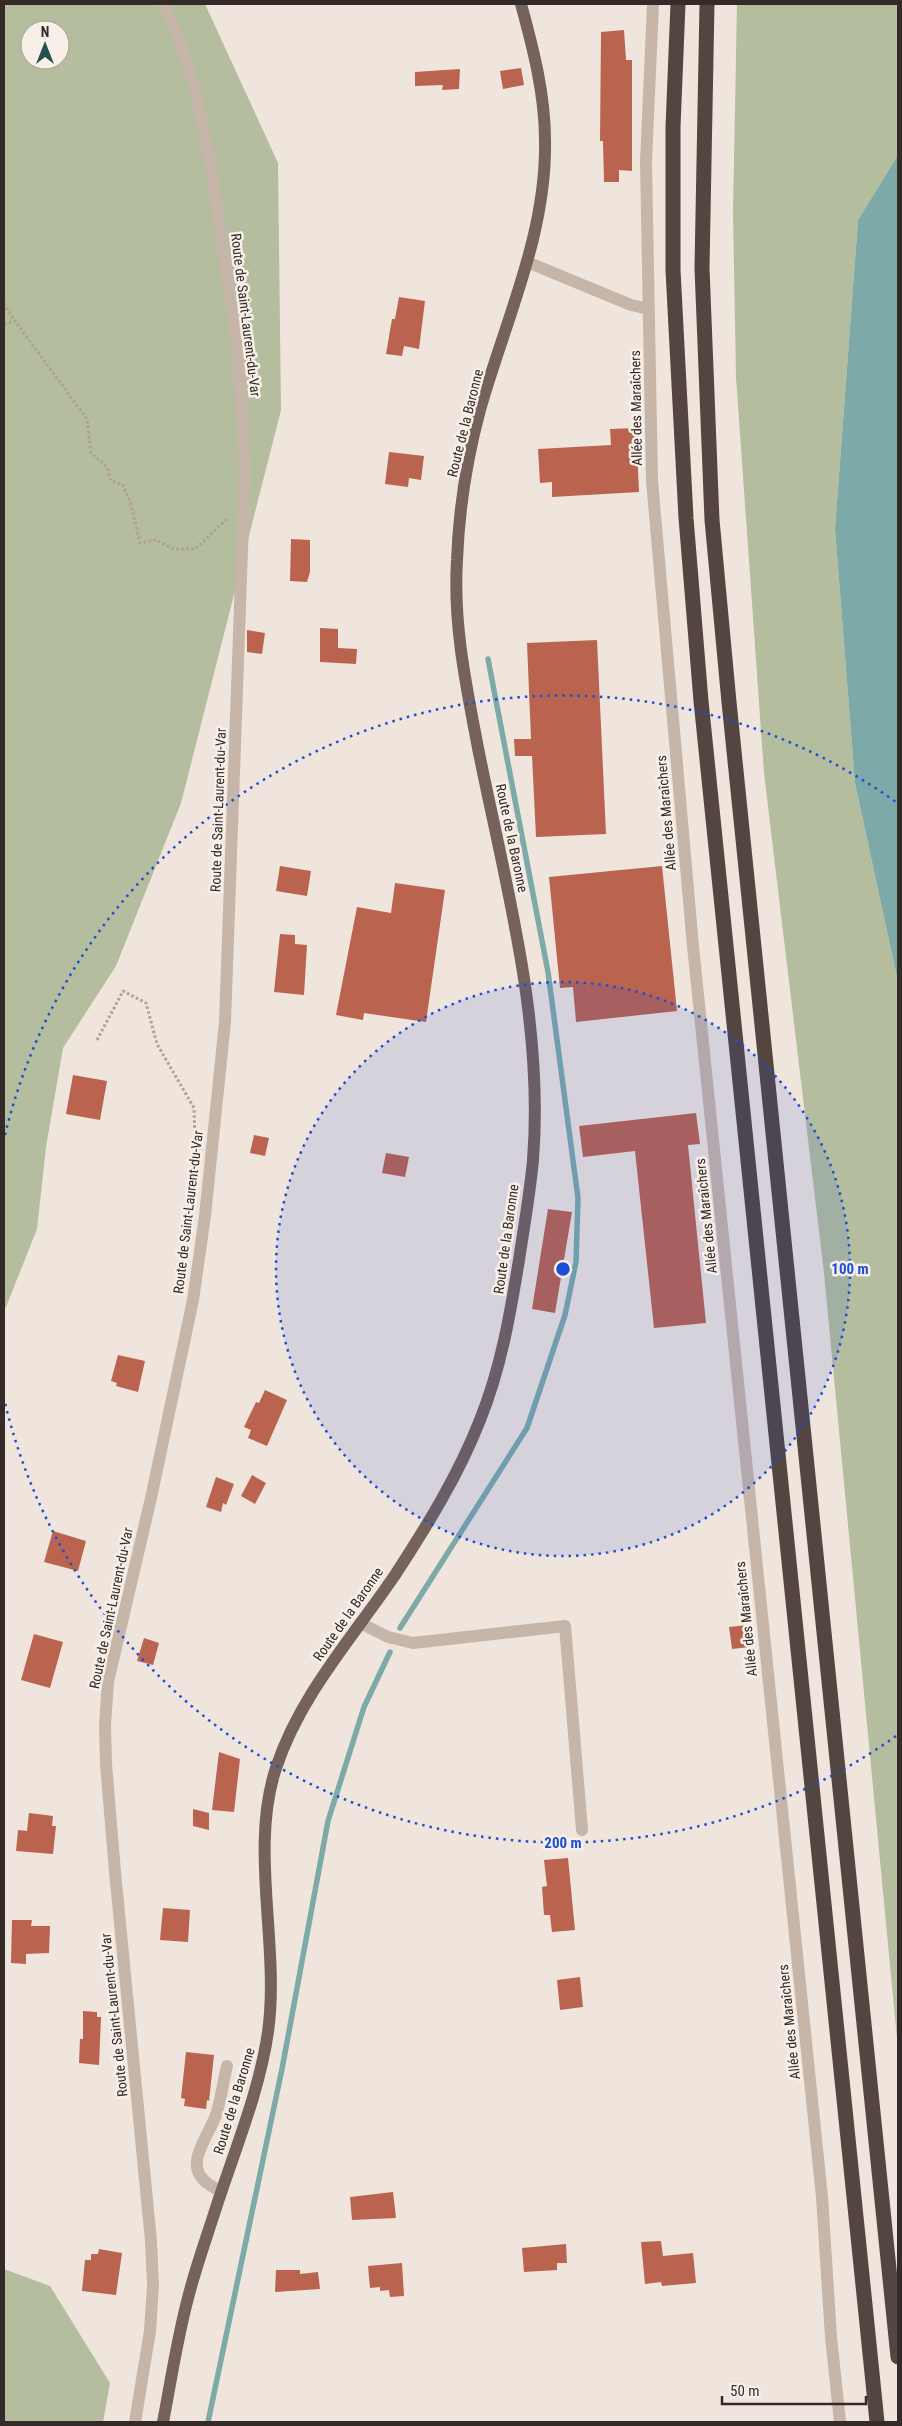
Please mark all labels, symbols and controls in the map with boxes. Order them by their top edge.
north arrow [20,20,70,70]
text: N [41,24,49,40]
street label: Route de Saint-Laurent-du-Var [228,232,264,398]
street label: Allée des Maraîchers [627,350,645,466]
street label: Route de la Baronne [444,367,486,479]
street label: Route de Saint-Laurent-du-Var [207,728,229,892]
street label: Allée des Maraîchers [653,755,679,871]
street label: Route de la Baronne [493,782,531,894]
street label: Route de Saint-Laurent-du-Var [170,1129,206,1295]
street label: Allée des Maraîchers [692,1158,720,1274]
street label: Route de la Baronne [490,1183,522,1295]
centre of rings [554,1260,572,1278]
text: 100 m [831,1260,869,1278]
street label: Route de Saint-Laurent-du-Var [86,1526,136,1690]
street label: Allée des Maraîchers [732,1561,760,1677]
street label: Route de la Baronne [310,1564,387,1664]
text: 200 m [544,1834,582,1852]
street label: Route de Saint-Laurent-du-Var [97,1932,131,2098]
street label: Allée des Maraîchers [775,1964,803,2080]
street label: Route de la Baronne [210,2045,258,2156]
scale bar [722,2374,866,2406]
text: 50 m [730,2382,760,2400]

